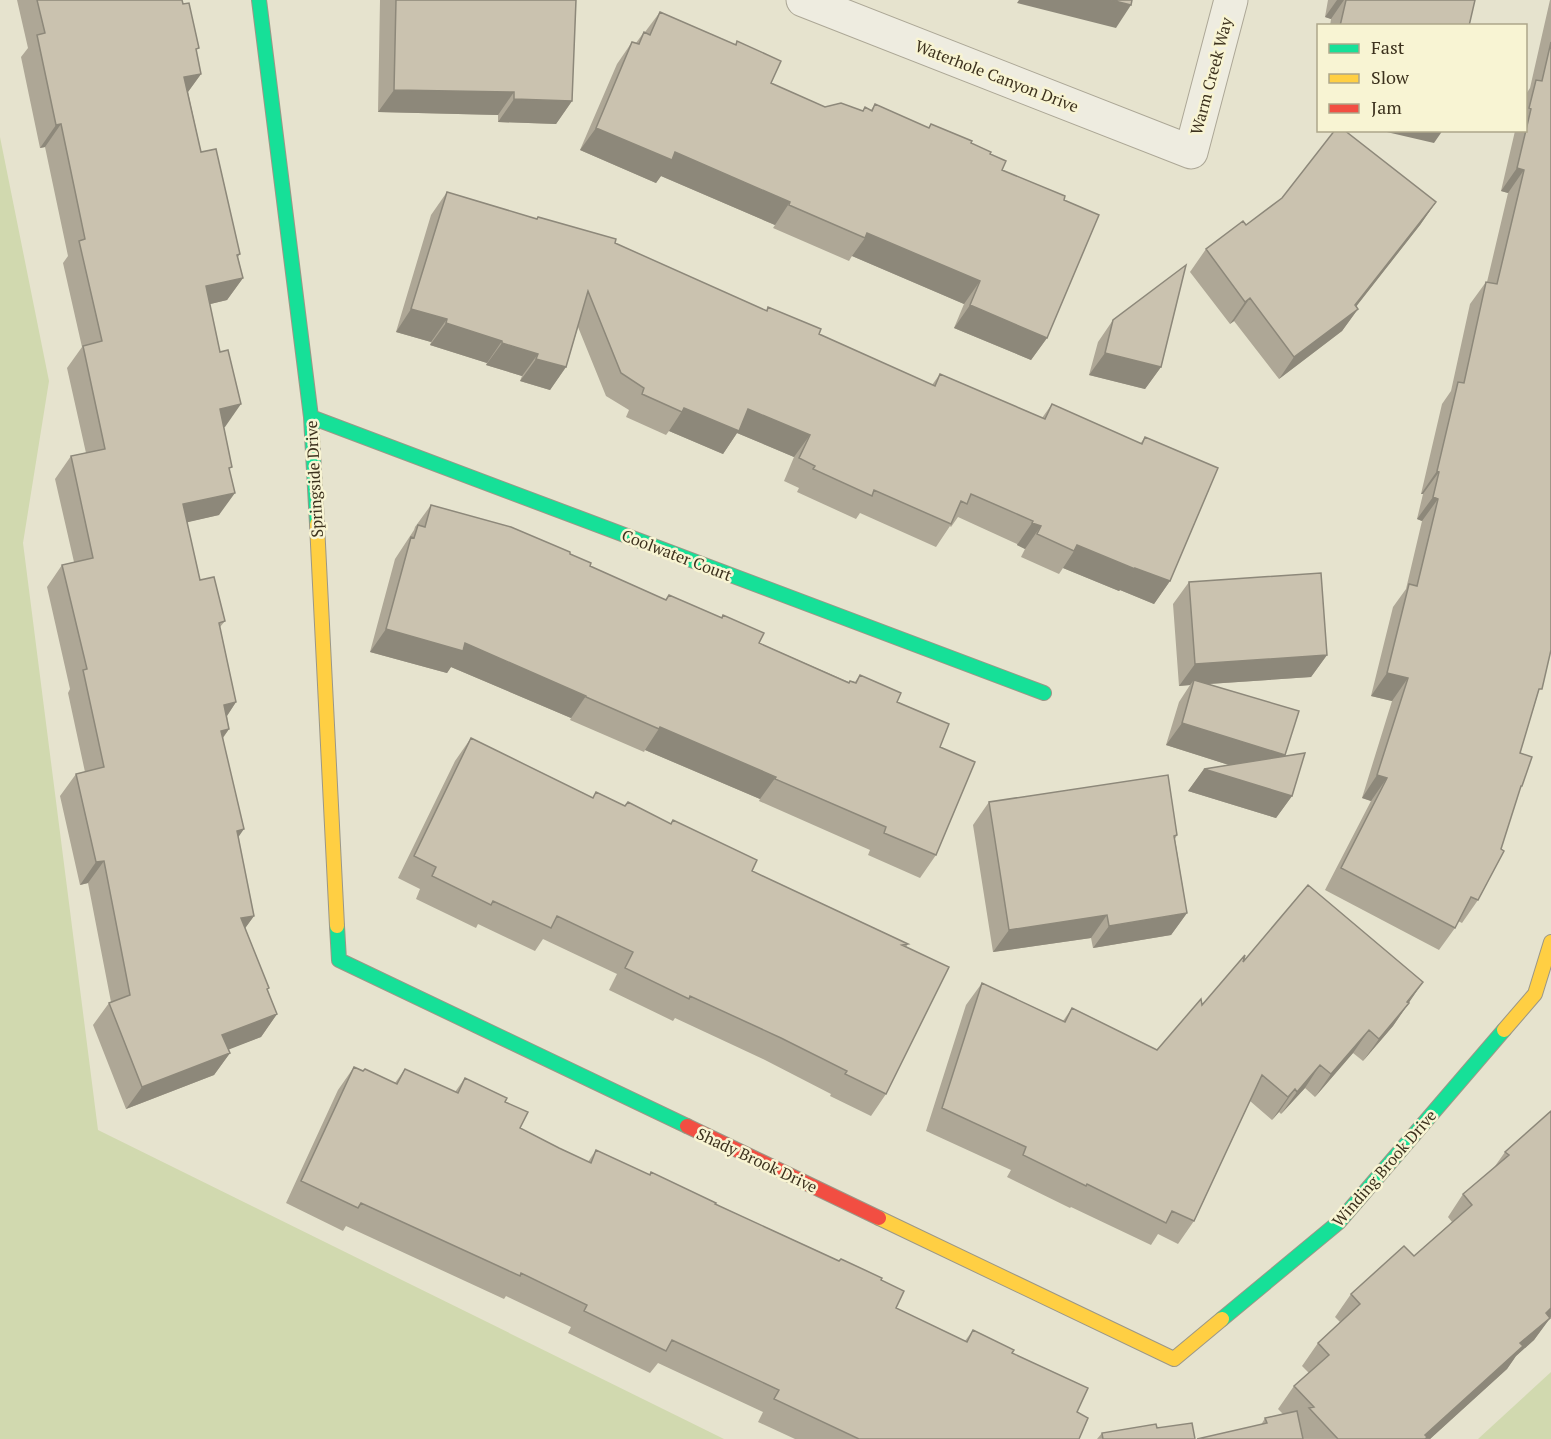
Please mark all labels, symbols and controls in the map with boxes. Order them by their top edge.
street label: Warm Creek Way [1185,14,1237,137]
legend [1317,24,1527,132]
street label: Waterhole Canyon Drive [912,35,1082,117]
text: Fast [1371,35,1405,59]
text: Slow [1371,65,1410,89]
text: Jam [1371,95,1402,119]
street label: Springside Drive [300,420,328,538]
street label: Coolwater Court [619,524,735,586]
street label: Winding Brook Drive [1327,1105,1441,1231]
street label: Shady Brook Drive [693,1122,821,1198]

